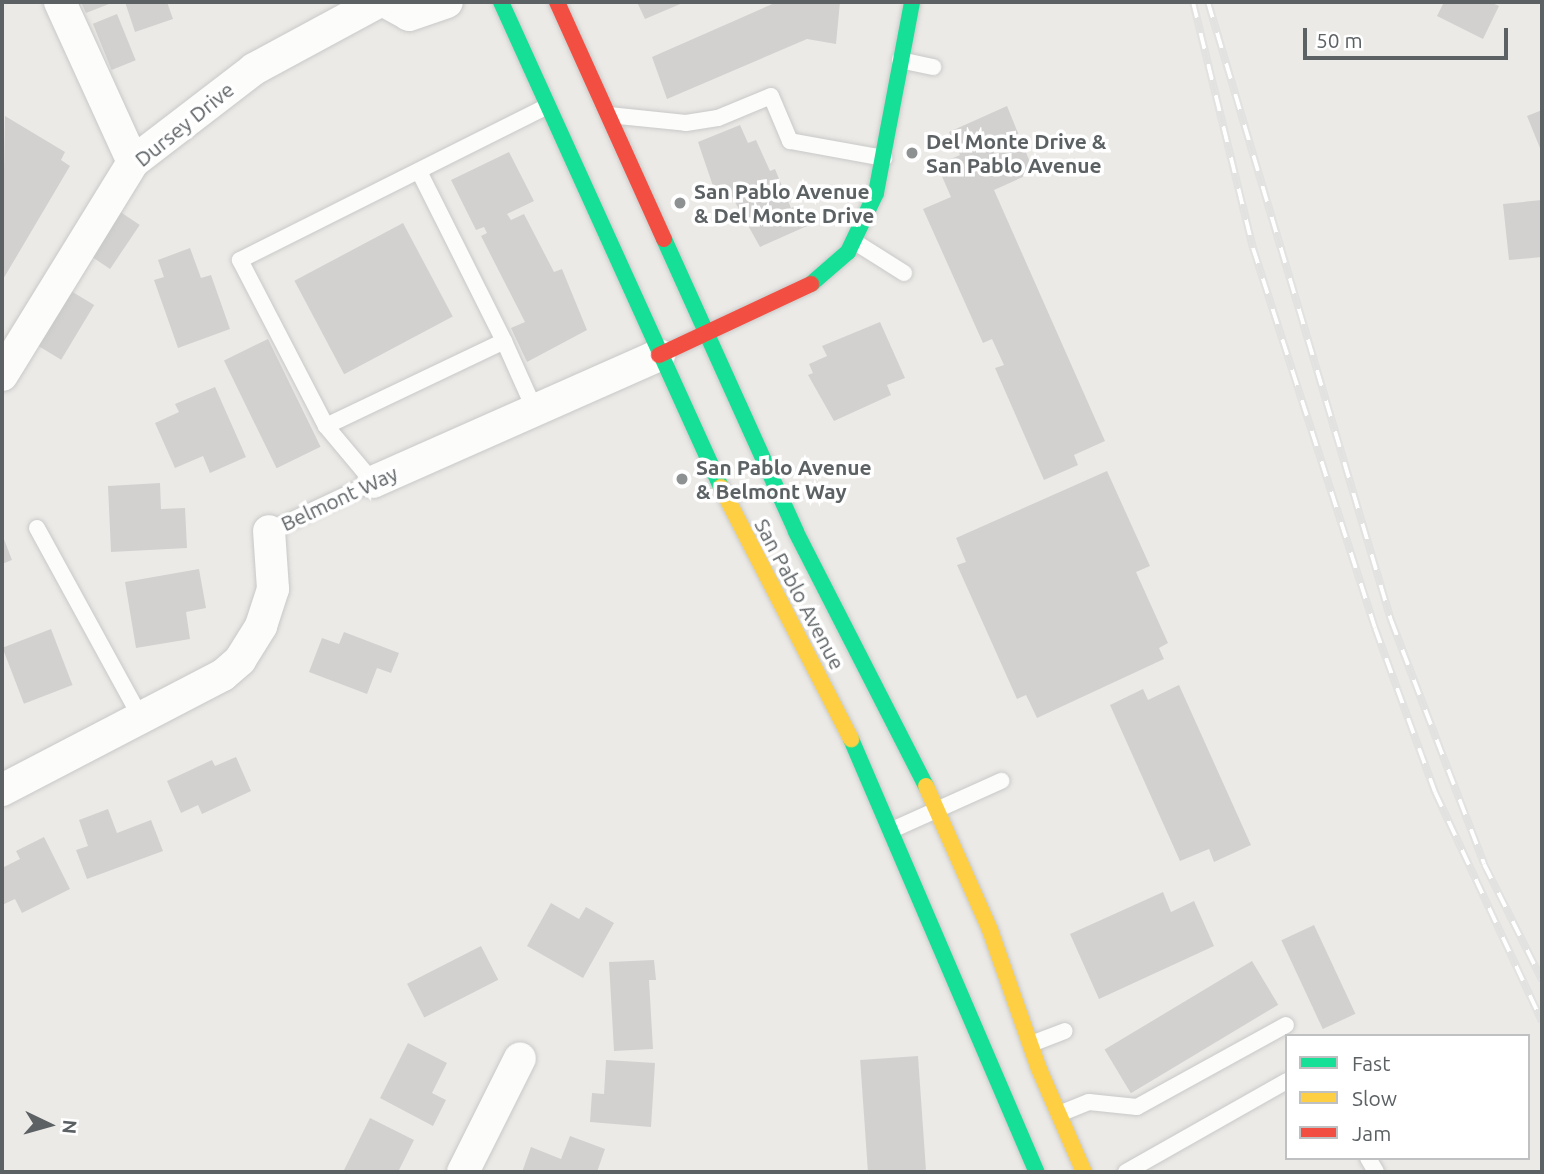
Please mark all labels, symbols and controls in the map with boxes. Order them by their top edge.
scale bar [1306,14,1511,58]
text: 50 m [1316,28,1363,52]
street label: Dursey Drive [129,76,239,172]
place label: Del Monte Drive & San Pablo Avenue [926,128,1106,178]
marker: Del Monte Drive & San Pablo Avenue [904,145,920,161]
place label: San Pablo Avenue & Del Monte Drive [694,178,874,228]
marker: San Pablo Avenue & Del Monte Drive [672,195,688,211]
place label: San Pablo Avenue & Belmont Way [696,454,872,504]
street label: Belmont Way [277,460,401,536]
marker: San Pablo Avenue & Belmont Way [674,471,690,487]
street label: San Pablo Avenue [750,514,850,674]
legend [1285,1034,1530,1160]
text: Fast [1352,1051,1390,1075]
text: Slow [1352,1086,1397,1110]
north arrow [14,1090,84,1160]
text: N [58,1119,81,1135]
text: Jam [1352,1121,1391,1145]

